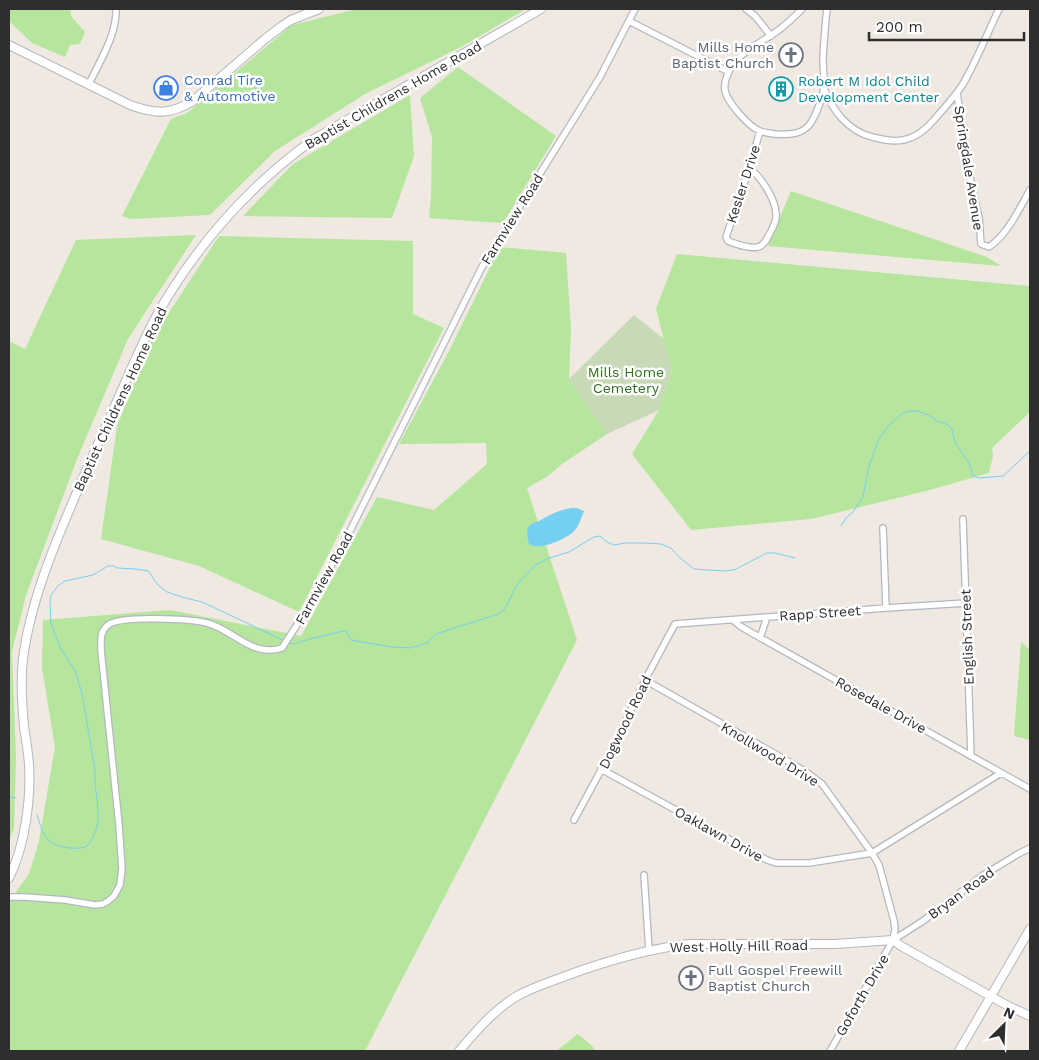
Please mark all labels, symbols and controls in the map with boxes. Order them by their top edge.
scale bar [869,10,1024,42]
text: 200 m [876,18,923,36]
street label: Baptist Childrens Home Road [302,38,484,152]
place label: Mills Home Baptist Church [672,39,774,71]
church icon: Mills Home Baptist Church [778,42,804,68]
place label: Conrad Tire & Automotive [184,72,276,104]
place label: Robert M Idol Child Development Center [798,73,940,105]
shop icon: Conrad Tire & Automotive [153,75,179,101]
building icon: Robert M Idol Child Development Center [768,76,794,102]
street label: Springdale Avenue [951,105,987,231]
street label: Kesler Drive [723,143,763,225]
street label: Farmview Road [478,171,546,267]
street label: Baptist Childrens Home Road [70,304,170,494]
park label: Mills Home Cemetery [588,364,664,396]
street label: Farmview Road [292,529,356,627]
street label: English Street [957,589,977,685]
street label: Rapp Street [779,602,861,624]
street label: Dogwood Road [595,673,655,771]
street label: Rosedale Drive [833,673,929,737]
street label: Knollwood Drive [718,718,822,790]
street label: Oaklawn Drive [672,803,766,865]
street label: Bryan Road [925,864,997,922]
street label: West Holly Hill Road [670,937,808,955]
street label: Goforth Drive [832,951,892,1039]
place label: Full Gospel Freewill Baptist Church [708,962,843,994]
church icon: Full Gospel Freewill Baptist Church [678,965,704,991]
north arrow [979,1000,1029,1050]
text: N [1001,1004,1017,1023]

